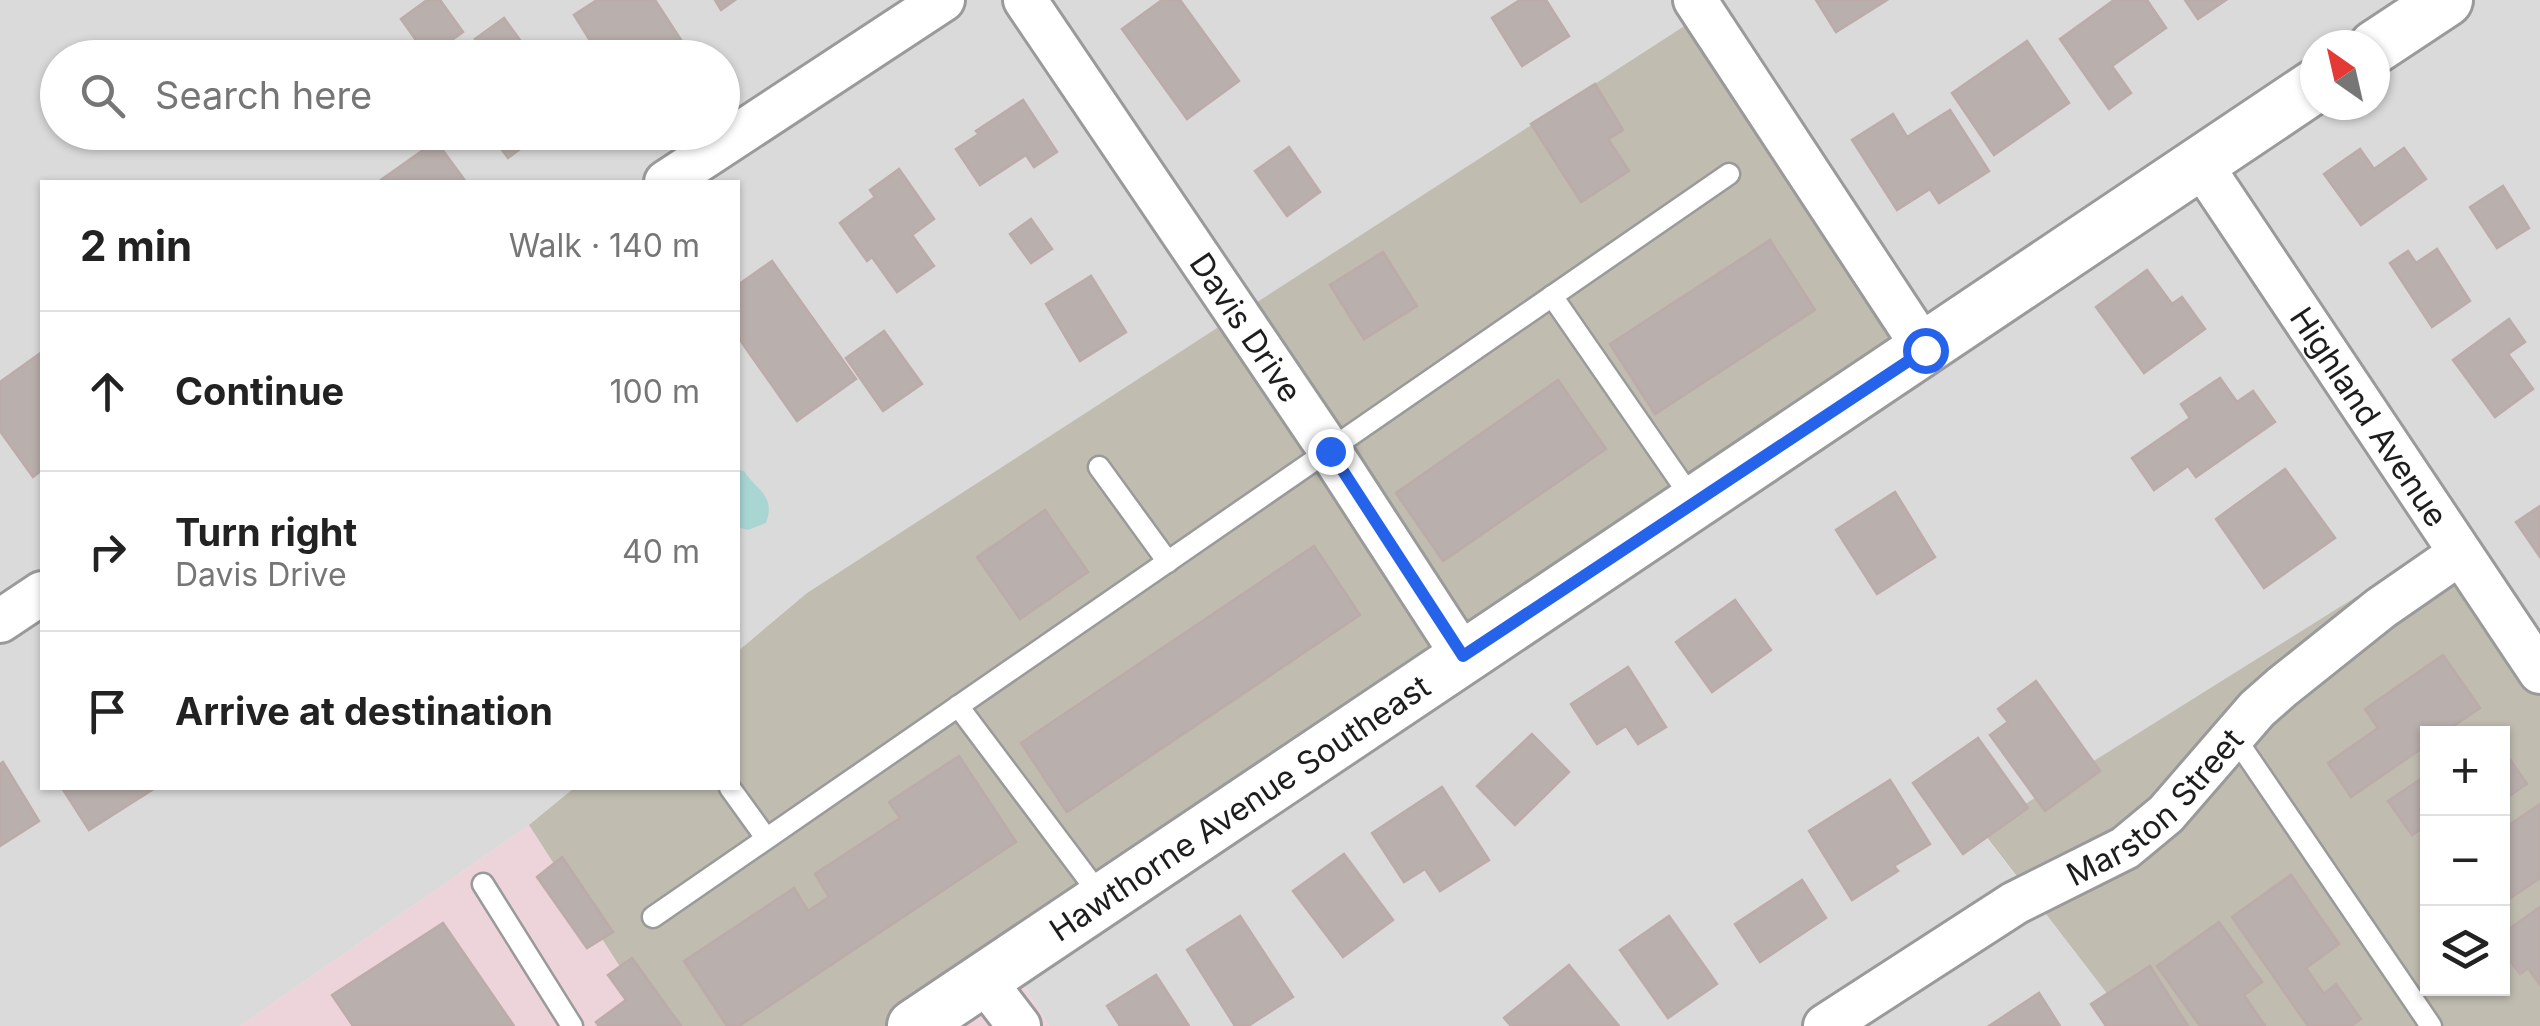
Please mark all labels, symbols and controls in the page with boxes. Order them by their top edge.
north arrow [2300,30,2390,120]
search box [40,40,740,150]
icon: search [75,68,130,123]
text: Search here [155,72,372,118]
text: 2 min [80,220,192,271]
text: Walk · 140 m [509,226,700,265]
street label: Davis Drive [1182,245,1311,409]
street label: Highland Avenue [2282,299,2457,534]
route start [1903,328,1949,374]
icon: ahead [80,364,135,419]
text: Continue [175,368,344,414]
text: 100 m [610,372,700,411]
route end [1308,429,1354,475]
text: Turn right [175,509,357,555]
icon: right [80,524,135,579]
text: 40 m [622,532,700,571]
text: Davis Drive [175,555,347,594]
street label: Hawthorne Avenue Southeast [1042,666,1437,949]
icon: arrive [80,684,135,739]
text: Arrive at destination [175,688,553,734]
street label: Marston Street [2060,720,2251,894]
map controls [2420,726,2510,996]
button: + [2420,726,2510,816]
button: − [2420,816,2510,906]
button: layers [2420,906,2510,996]

